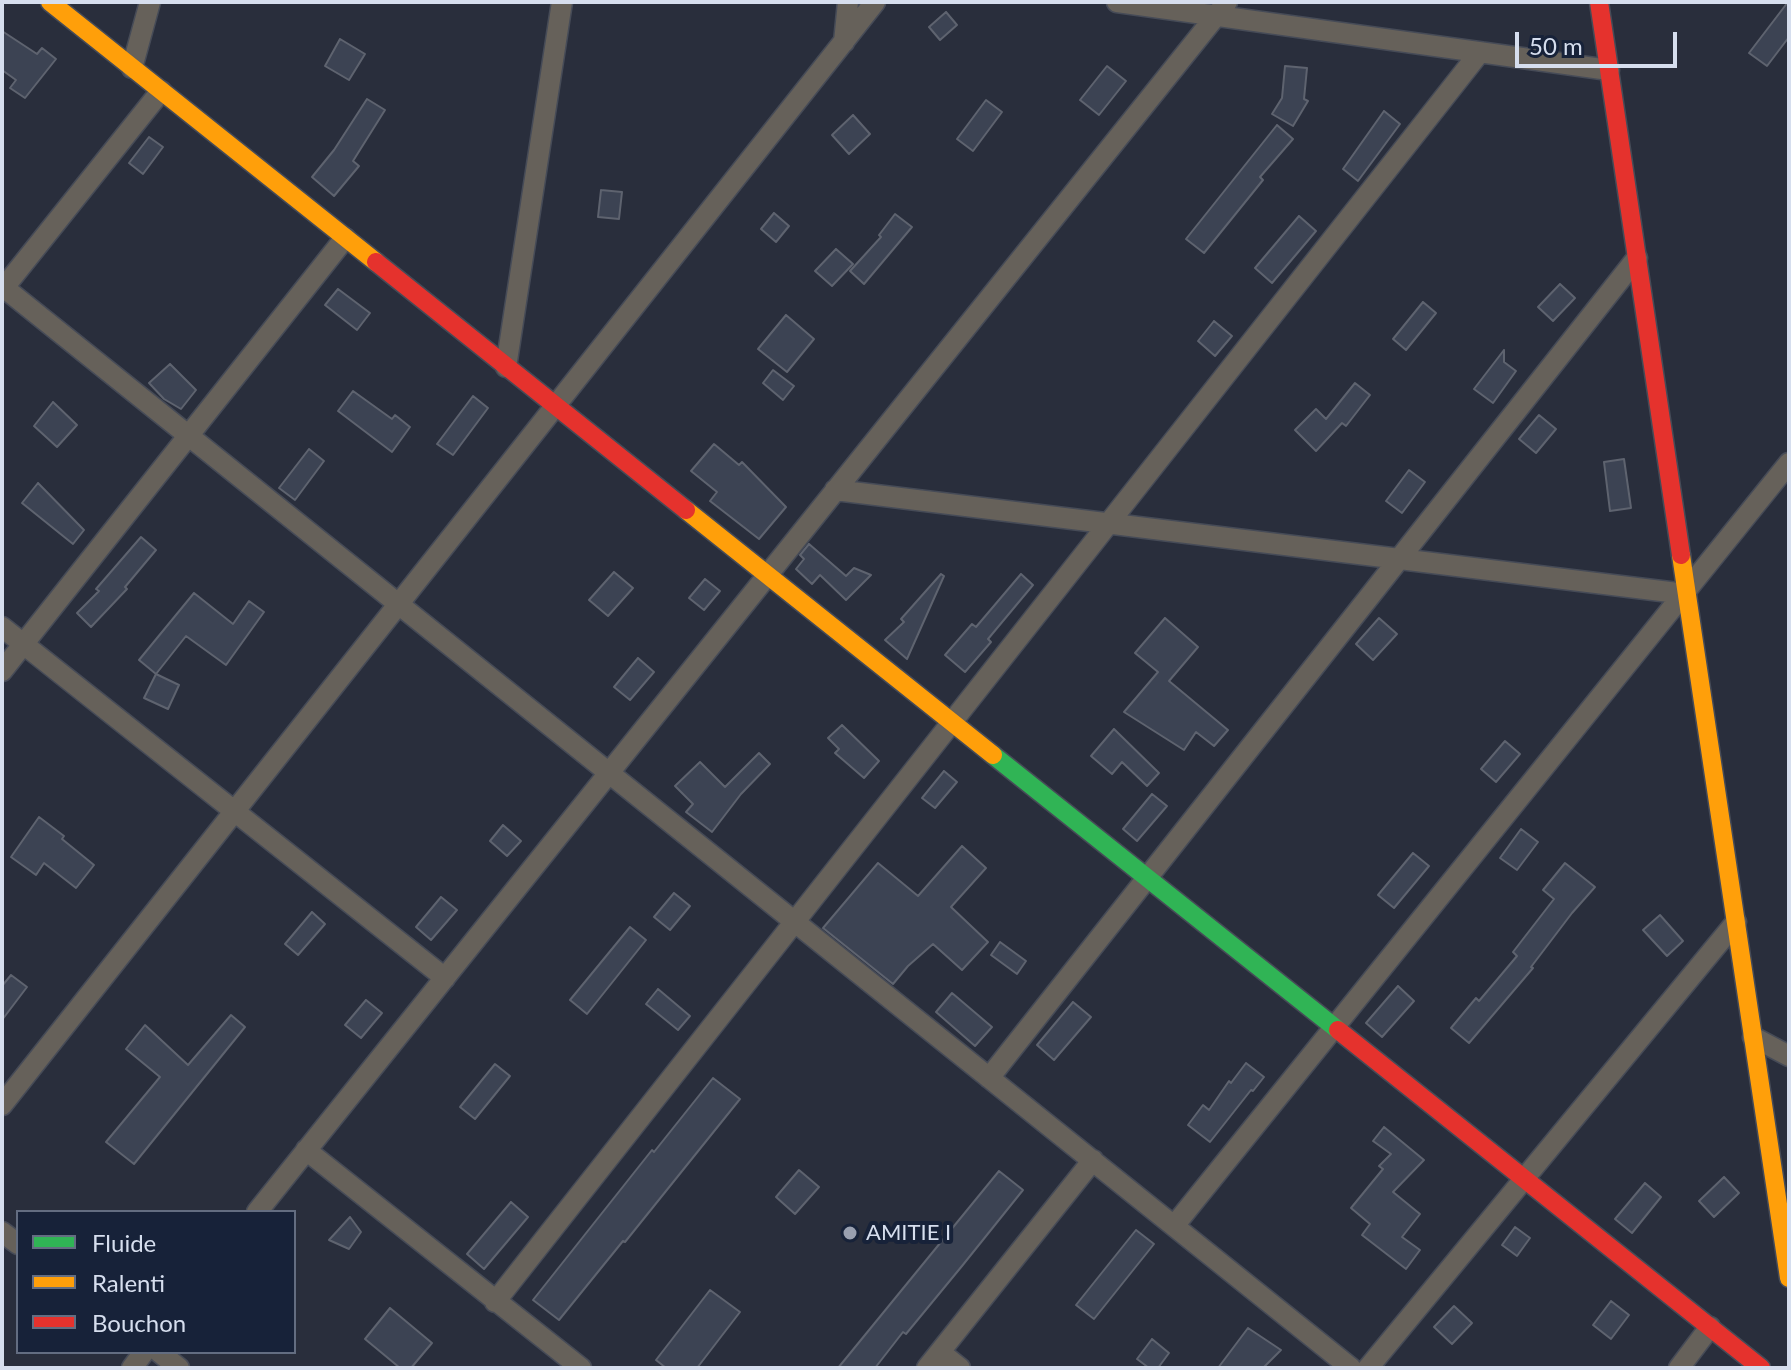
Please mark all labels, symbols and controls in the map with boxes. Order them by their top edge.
scale bar [1519,16,1681,66]
text: 50 m [1529,31,1583,60]
legend [16,1210,296,1354]
place label: AMITIE I [866,1220,951,1246]
marker: AMITIE I [841,1224,859,1242]
text: Fluide [92,1228,156,1257]
text: Ralenti [92,1268,165,1297]
text: Bouchon [92,1308,186,1337]

